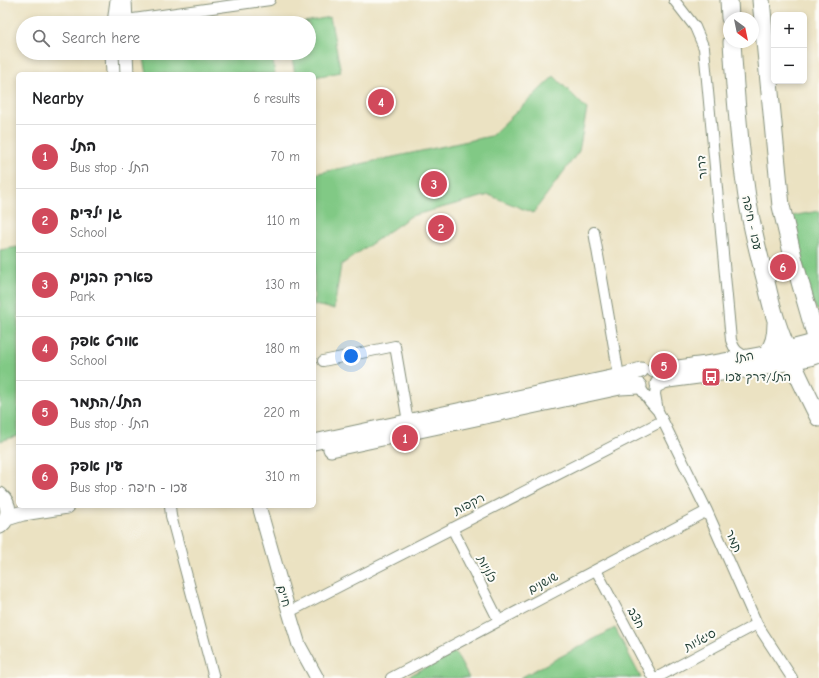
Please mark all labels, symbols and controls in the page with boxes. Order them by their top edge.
north arrow [723,12,759,48]
map controls [771,12,807,84]
button: + [771,12,807,48]
search box [16,16,316,60]
icon: search [30,27,52,49]
text: Search here [62,29,140,47]
button: − [771,48,807,84]
pin: 4 [368,87,394,117]
text: Nearby [32,89,83,108]
text: 6 results [253,91,300,106]
text: התל [70,137,96,155]
text: 1 [42,149,48,164]
text: 70 m [271,149,300,164]
street label: דרור [694,154,710,180]
text: Bus stop · התל [70,160,149,175]
pin: 3 [421,169,447,199]
street label: עכו - חיפה [739,195,765,252]
text: גן ילדים [70,204,122,222]
text: 2 [42,213,48,228]
text: 110 m [267,213,300,228]
pin: 2 [428,213,454,243]
text: School [70,225,107,240]
pin: 6 [770,252,796,282]
text: פארק הבנים [70,268,153,286]
text: 3 [42,277,48,292]
text: 130 m [265,277,300,292]
text: Park [70,289,95,304]
text: אורט אפק [70,332,139,350]
text: 4 [42,341,48,356]
text: 180 m [265,341,300,356]
your location [341,346,361,366]
street label: התל [733,348,755,366]
pin: 5 [651,351,677,381]
text: School [70,353,107,368]
bus stop icon: התל/דרך עכו [700,366,722,388]
place label: התל/דרך עכו [725,370,791,384]
text: התל/התמר [70,393,142,411]
text: 5 [42,405,48,420]
text: 220 m [263,405,300,420]
text: Bus stop · התל [70,416,149,431]
pin: 1 [392,423,418,453]
text: עין אפק [70,457,123,475]
text: 6 [42,469,48,484]
text: 310 m [265,469,300,484]
text: Bus stop · עכו - חיפה [70,480,188,495]
street label: רקפות [450,490,487,519]
street label: תמר [723,528,745,554]
street label: כלניות [474,552,500,585]
street label: שושנים [526,569,560,597]
street label: חיים [274,583,294,609]
street label: חצב [625,605,647,631]
street label: סיגליות [681,626,719,655]

